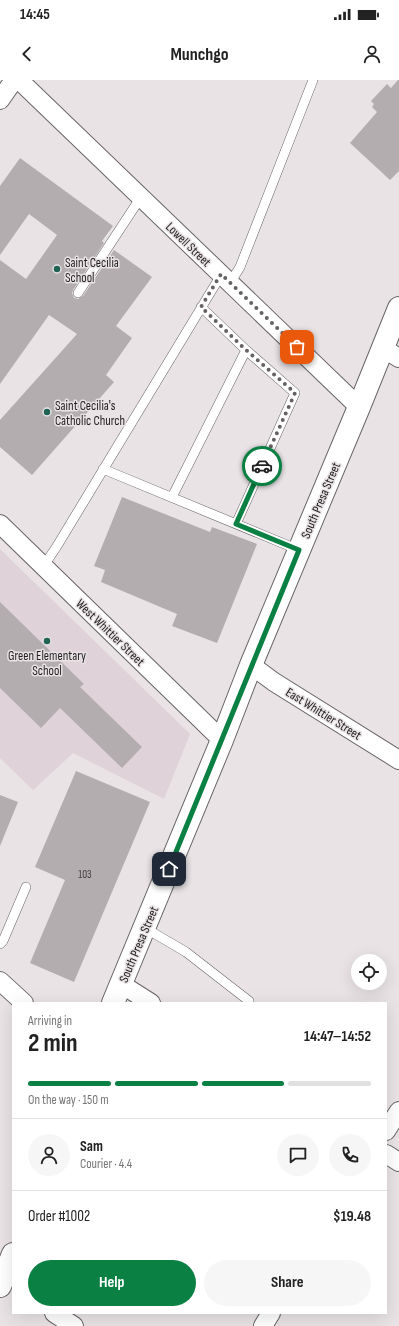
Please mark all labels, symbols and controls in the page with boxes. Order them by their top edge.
text: 14:45 [20,5,50,24]
icon: back [16,43,38,65]
icon: person [361,43,383,65]
text: Munchgo [170,44,229,65]
street label: Lowell Street [162,219,214,270]
place label: Saint Cecilia School [65,255,119,286]
marker: Saint Cecilia School [52,264,62,274]
pin [280,330,314,364]
icon: bag [286,336,308,358]
place label: Saint Cecilia's Catholic Church [55,398,125,429]
marker: Saint Cecilia's Catholic Church [42,407,52,417]
courier [242,446,282,486]
icon: car [251,455,273,477]
street label: South Presa Street [298,460,344,541]
street label: West Whittier Street [73,596,148,670]
marker: Green Elementary School [42,636,52,646]
place label: Green Elementary School [8,648,86,679]
street label: East Whittier Street [283,684,364,743]
pin [152,852,186,886]
icon: home [158,858,180,880]
house number: 103 [78,868,92,881]
street label: South Presa Street [116,904,162,985]
map controls [351,954,387,990]
button: locate [351,954,387,990]
text: Arriving in [28,1013,72,1029]
text: 14:47–14:52 [304,1027,371,1046]
text: 2 min [28,1028,78,1059]
text: On the way · 150 m [28,1092,109,1108]
button: person [28,1134,70,1176]
button: chat [277,1134,319,1176]
button: phone [329,1134,371,1176]
text: Sam [80,1137,103,1156]
text: Courier · 4.4 [80,1156,132,1172]
text: Order #1002 [28,1207,90,1226]
text: $19.48 [333,1207,371,1226]
button: Help [28,1260,196,1306]
button: Share [204,1260,371,1306]

